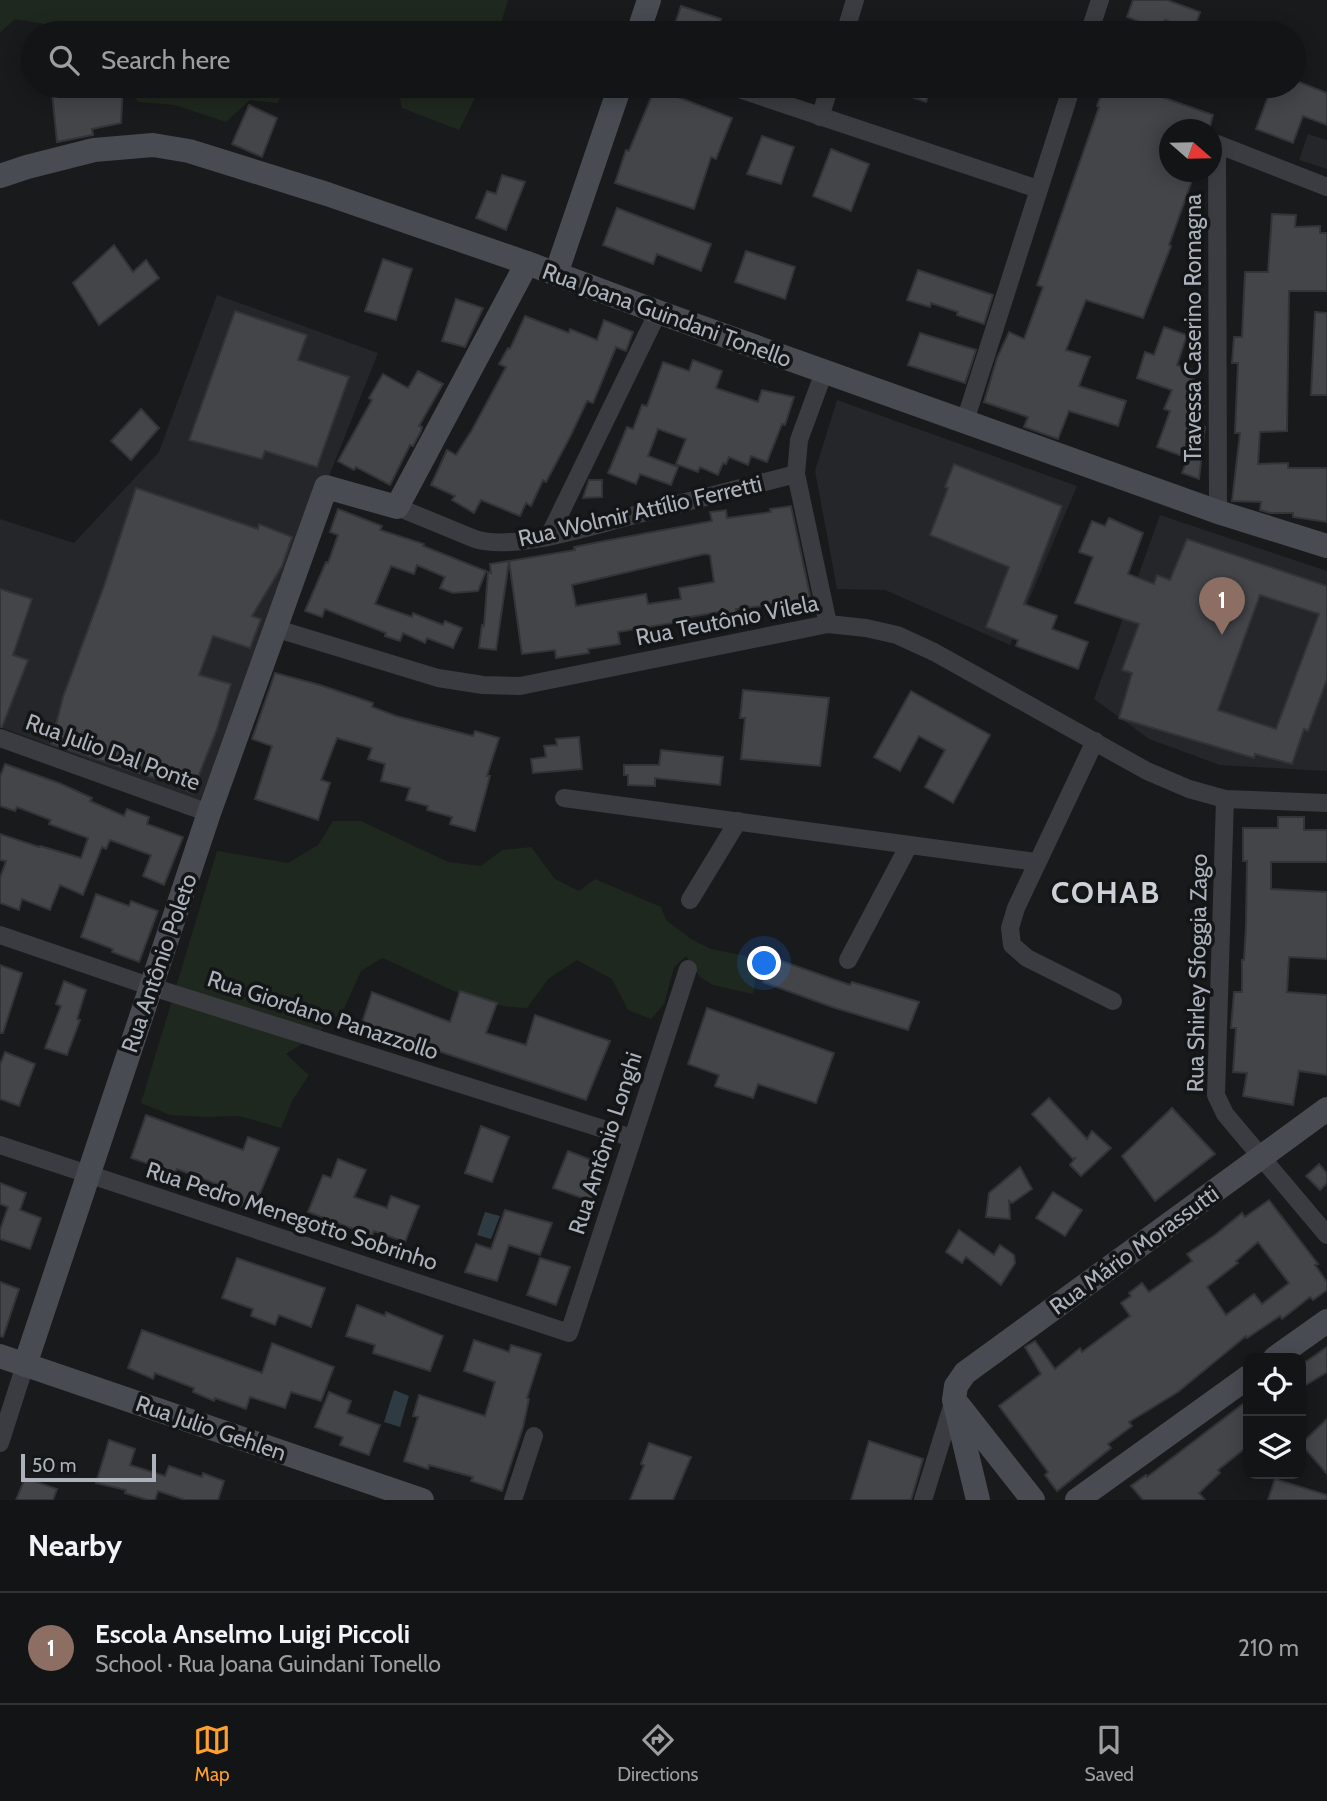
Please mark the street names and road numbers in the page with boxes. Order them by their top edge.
street label: Travessa Caserino Romagna [1179,194,1207,462]
street label: Rua Joana Guindani Tonello [539,257,795,373]
street label: Rua Wolmir Attílio Ferretti [515,469,765,553]
street label: Rua Teutônio Vilela [633,589,821,651]
street label: Rua Julio Dal Ponte [22,707,204,797]
street label: Rua Shirley Sfoggia Zago [1181,853,1213,1093]
street label: Rua Antônio Poleto [115,870,203,1056]
street label: Rua Giordano Panazzollo [204,964,442,1066]
street label: Rua Antônio Longhi [562,1048,648,1238]
street label: Rua Pedro Menegotto Sobrinho [143,1156,441,1276]
street label: Rua Mário Morassutti [1044,1179,1224,1321]
street label: Rua Julio Gehlen [132,1389,290,1467]

